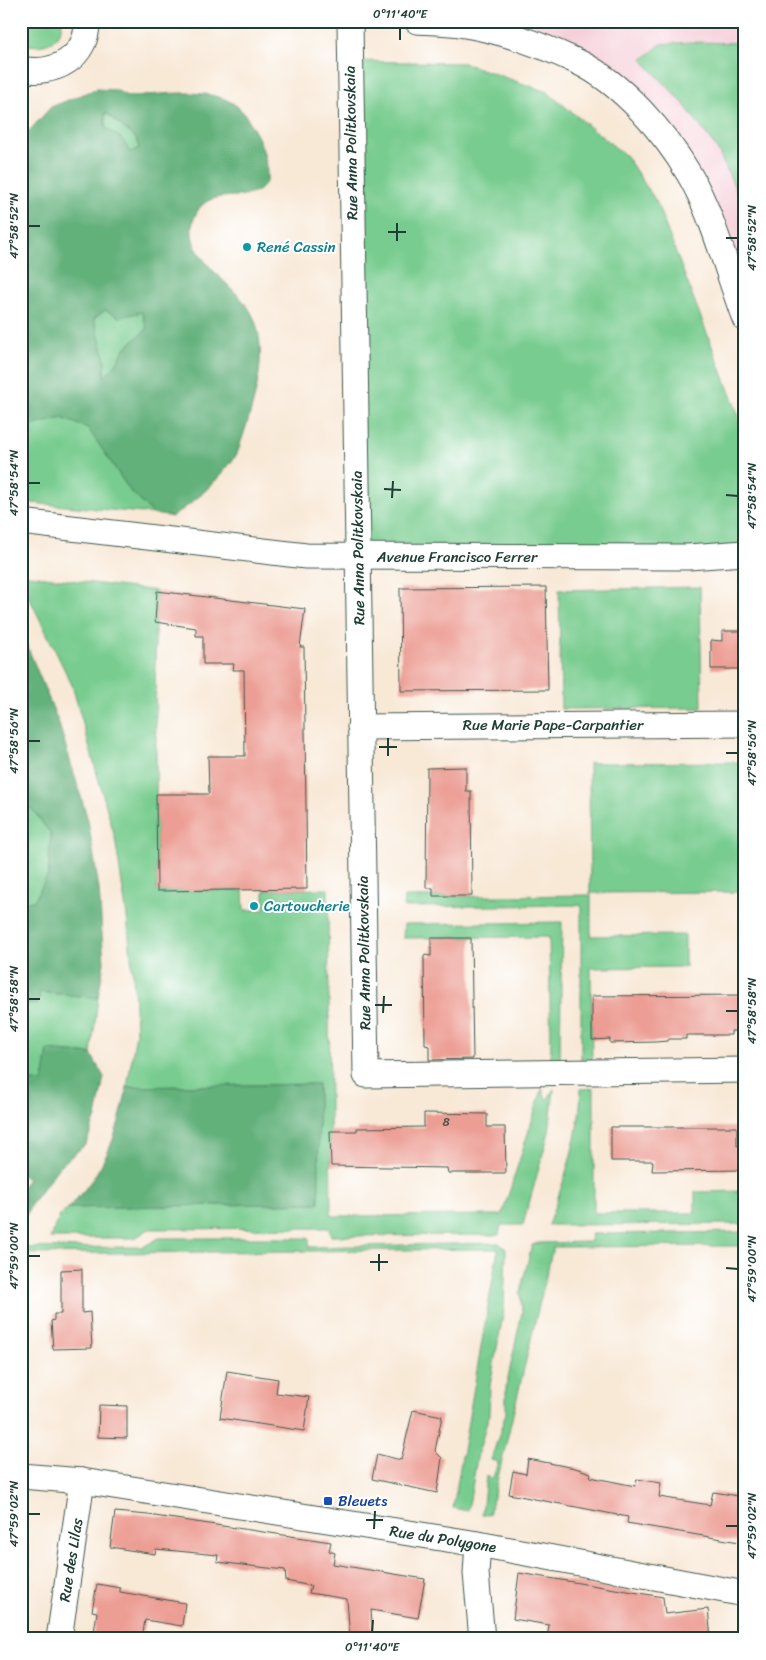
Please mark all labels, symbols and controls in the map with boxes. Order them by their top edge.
text: 0°11'40"E [373,3,428,25]
street label: Rue Anna Politkovskaia [337,65,365,220]
text: 47°58'52"N [3,192,25,259]
text: 47°58'52"N [741,204,763,271]
place label: René Cassin [257,234,336,260]
marker: René Cassin [241,241,253,253]
text: 47°58'54"N [3,449,25,516]
text: 47°58'54"N [741,462,763,529]
street label: Rue Anna Politkovskaia [344,470,372,625]
street label: Avenue Francisco Ferrer [376,544,538,570]
text: 47°58'56"N [3,707,25,774]
street label: Rue Marie Pape-Carpantier [463,712,644,738]
text: 47°58'56"N [741,719,763,786]
street label: Rue Anna Politkovskaia [350,875,378,1030]
place label: Cartoucherie [264,893,350,919]
marker: Cartoucherie [248,900,260,912]
text: 47°58'58"N [3,965,25,1032]
text: 47°58'58"N [741,977,763,1044]
house number: 8 [442,1111,450,1133]
text: 47°59'00"N [3,1222,25,1290]
text: 47°59'00"N [741,1235,763,1303]
text: 47°59'02"N [3,1480,25,1547]
place label: Bleuets [338,1488,388,1514]
text: 47°59'02"N [741,1492,763,1559]
marker: Bleuets [322,1495,334,1507]
street label: Rue des Lilas [52,1516,90,1604]
street label: Rue du Polygone [388,1518,498,1560]
text: 0°11'40"E [345,1636,400,1658]

